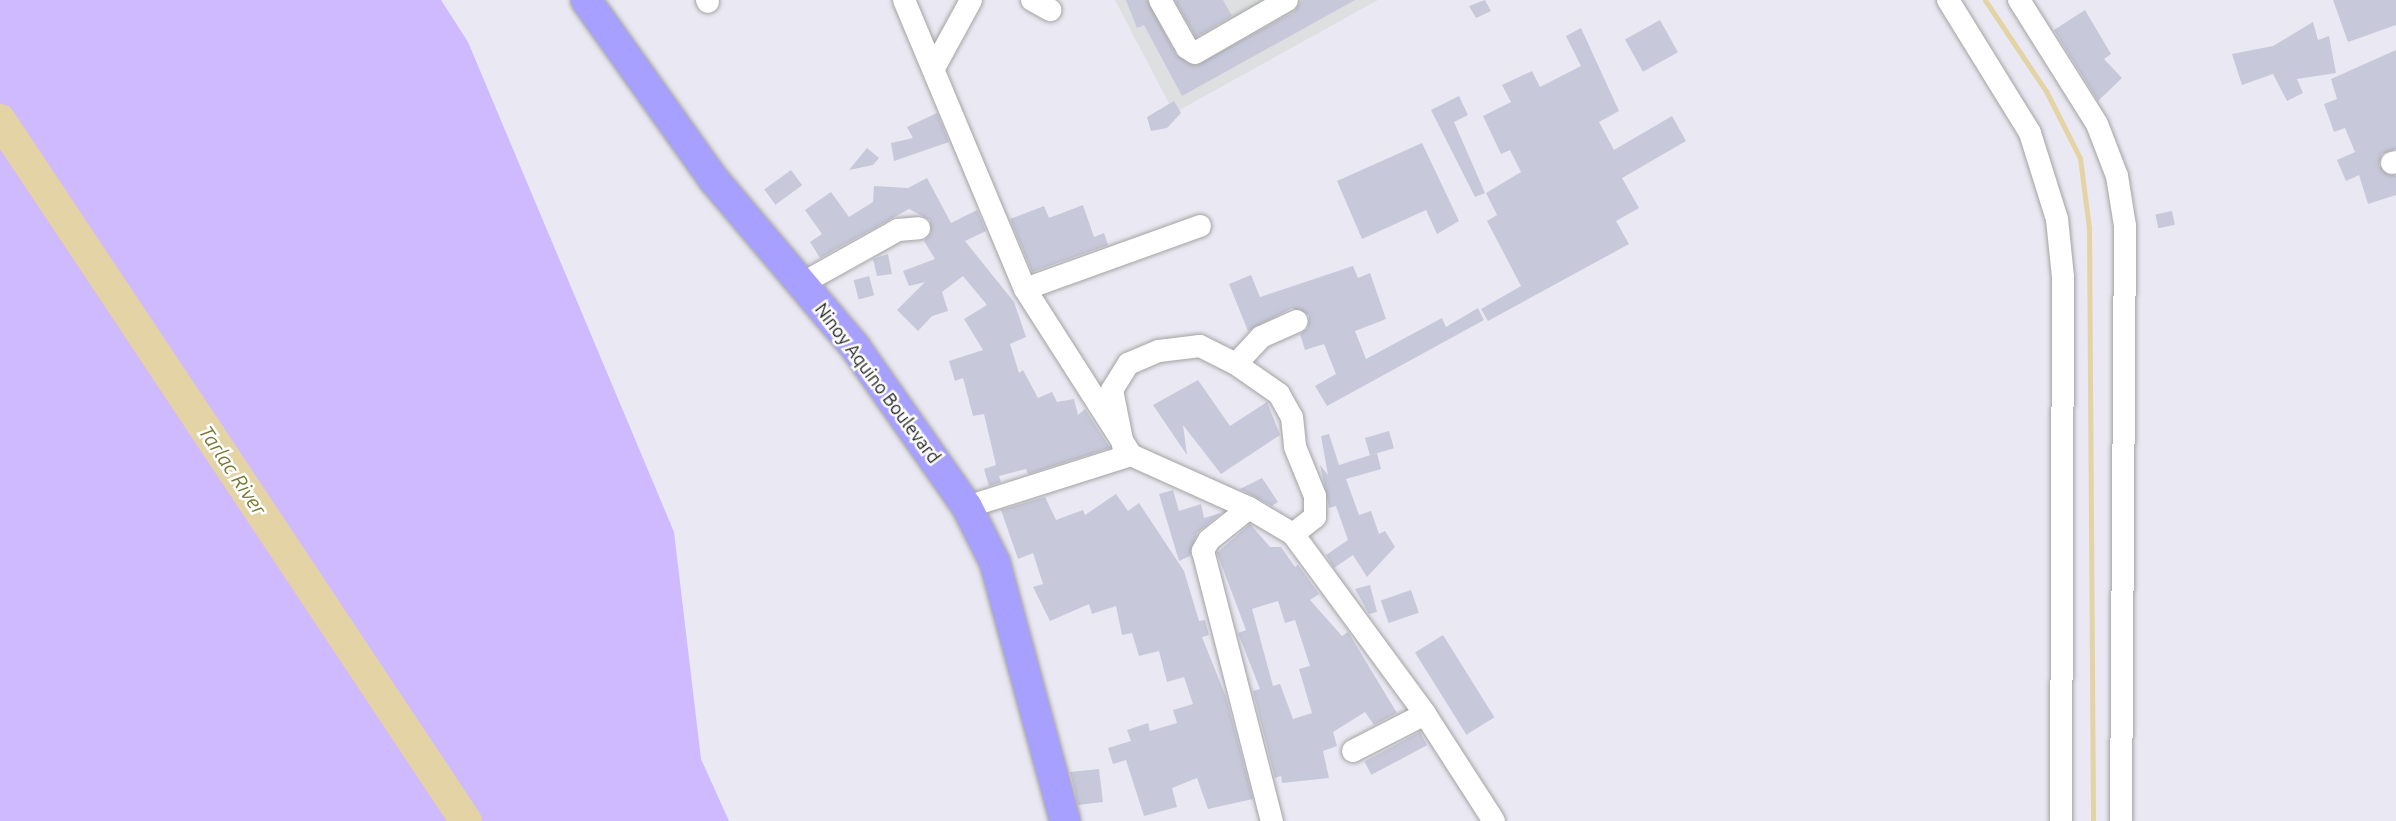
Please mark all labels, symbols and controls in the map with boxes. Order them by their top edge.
street label: Ninoy Aquino Boulevard [811,299,945,467]
water label: Tarlac River [194,421,272,519]

